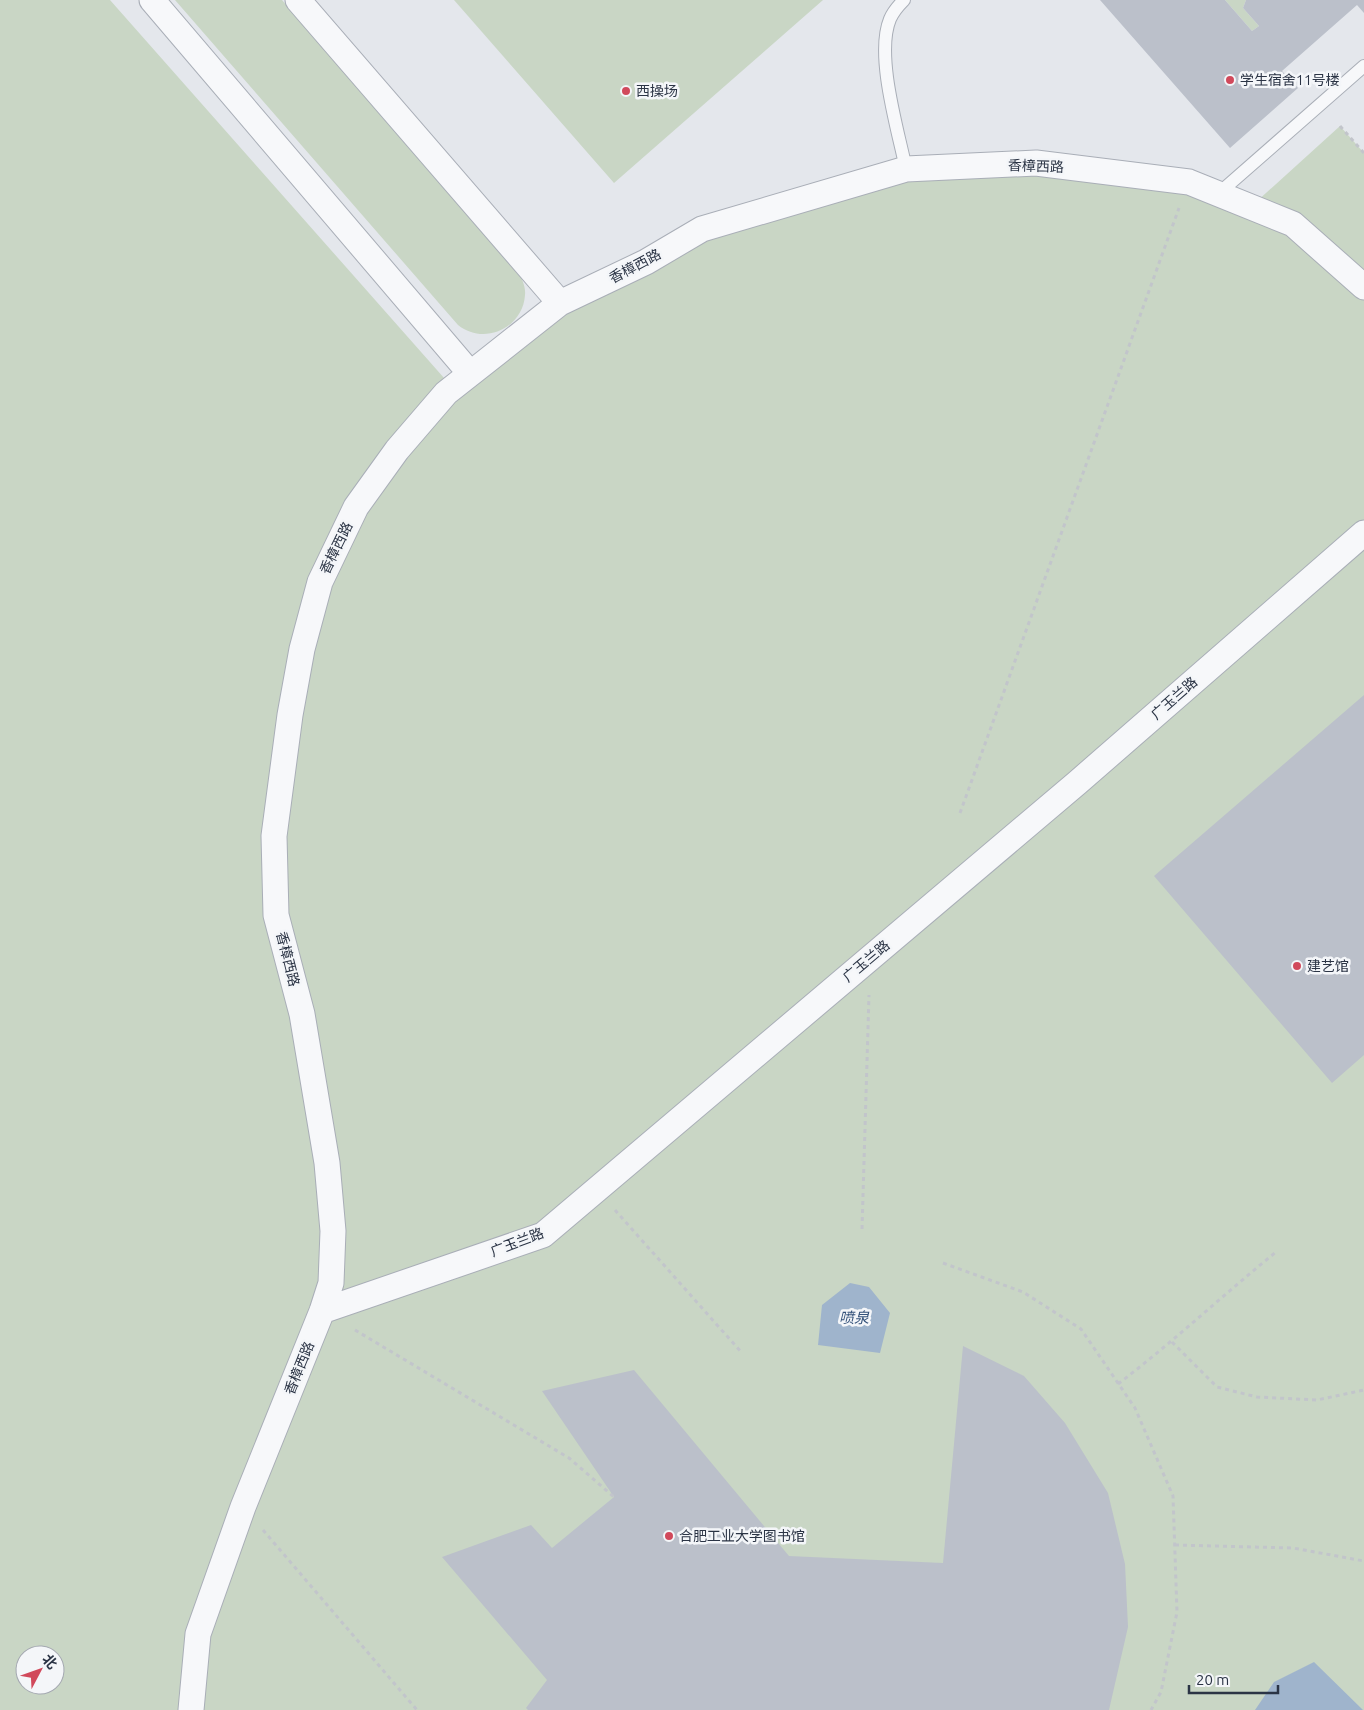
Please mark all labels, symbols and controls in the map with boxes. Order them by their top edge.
place label: 学生宿舍11号楼 [1240,72,1340,88]
marker: 学生宿舍11号楼 [1224,74,1236,86]
place label: 西操场 [636,83,678,99]
marker: 西操场 [620,85,632,97]
street label: 香樟西路 [1008,157,1064,175]
street label: 香樟西路 [607,246,663,286]
street label: 香樟西路 [317,519,355,577]
street label: 广玉兰路 [1148,674,1200,722]
street label: 香樟西路 [273,930,303,988]
street label: 广玉兰路 [839,937,893,985]
place label: 建艺馆 [1307,958,1349,974]
marker: 建艺馆 [1291,960,1303,972]
street label: 广玉兰路 [488,1224,546,1260]
water label: 喷泉 [839,1309,870,1326]
street label: 香樟西路 [281,1339,317,1397]
place label: 合肥工业大学图书馆 [679,1528,805,1544]
marker: 合肥工业大学图书馆 [663,1530,675,1542]
north arrow [15,1645,65,1695]
text: 北 [39,1651,60,1672]
scale bar [1189,1662,1278,1694]
text: 20 m [1196,1671,1229,1688]

